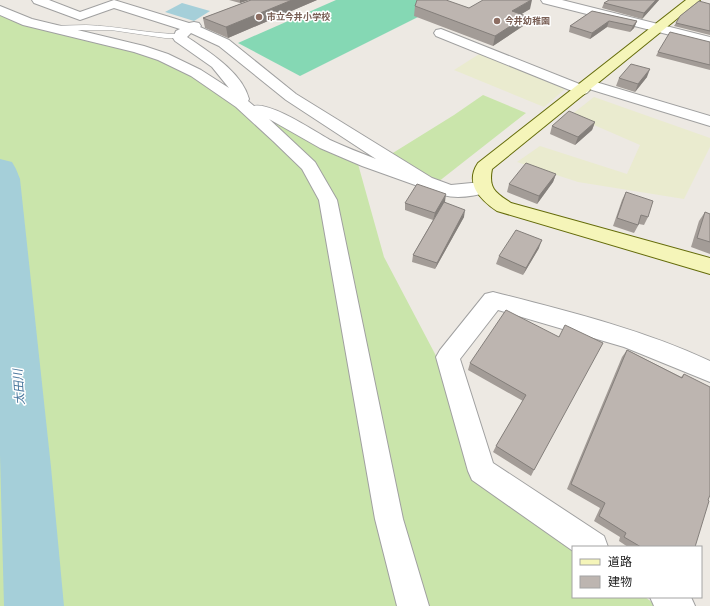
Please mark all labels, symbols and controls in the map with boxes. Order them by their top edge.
place label: 市立今井小学校 [267,11,331,22]
marker: 市立今井小学校 [254,12,264,22]
place label: 今井幼稚園 [505,15,550,26]
marker: 今井幼稚園 [492,16,502,26]
water label: 太田川 [10,367,27,406]
legend [572,546,702,598]
text: 道路 [608,554,632,569]
text: 建物 [608,574,632,589]

